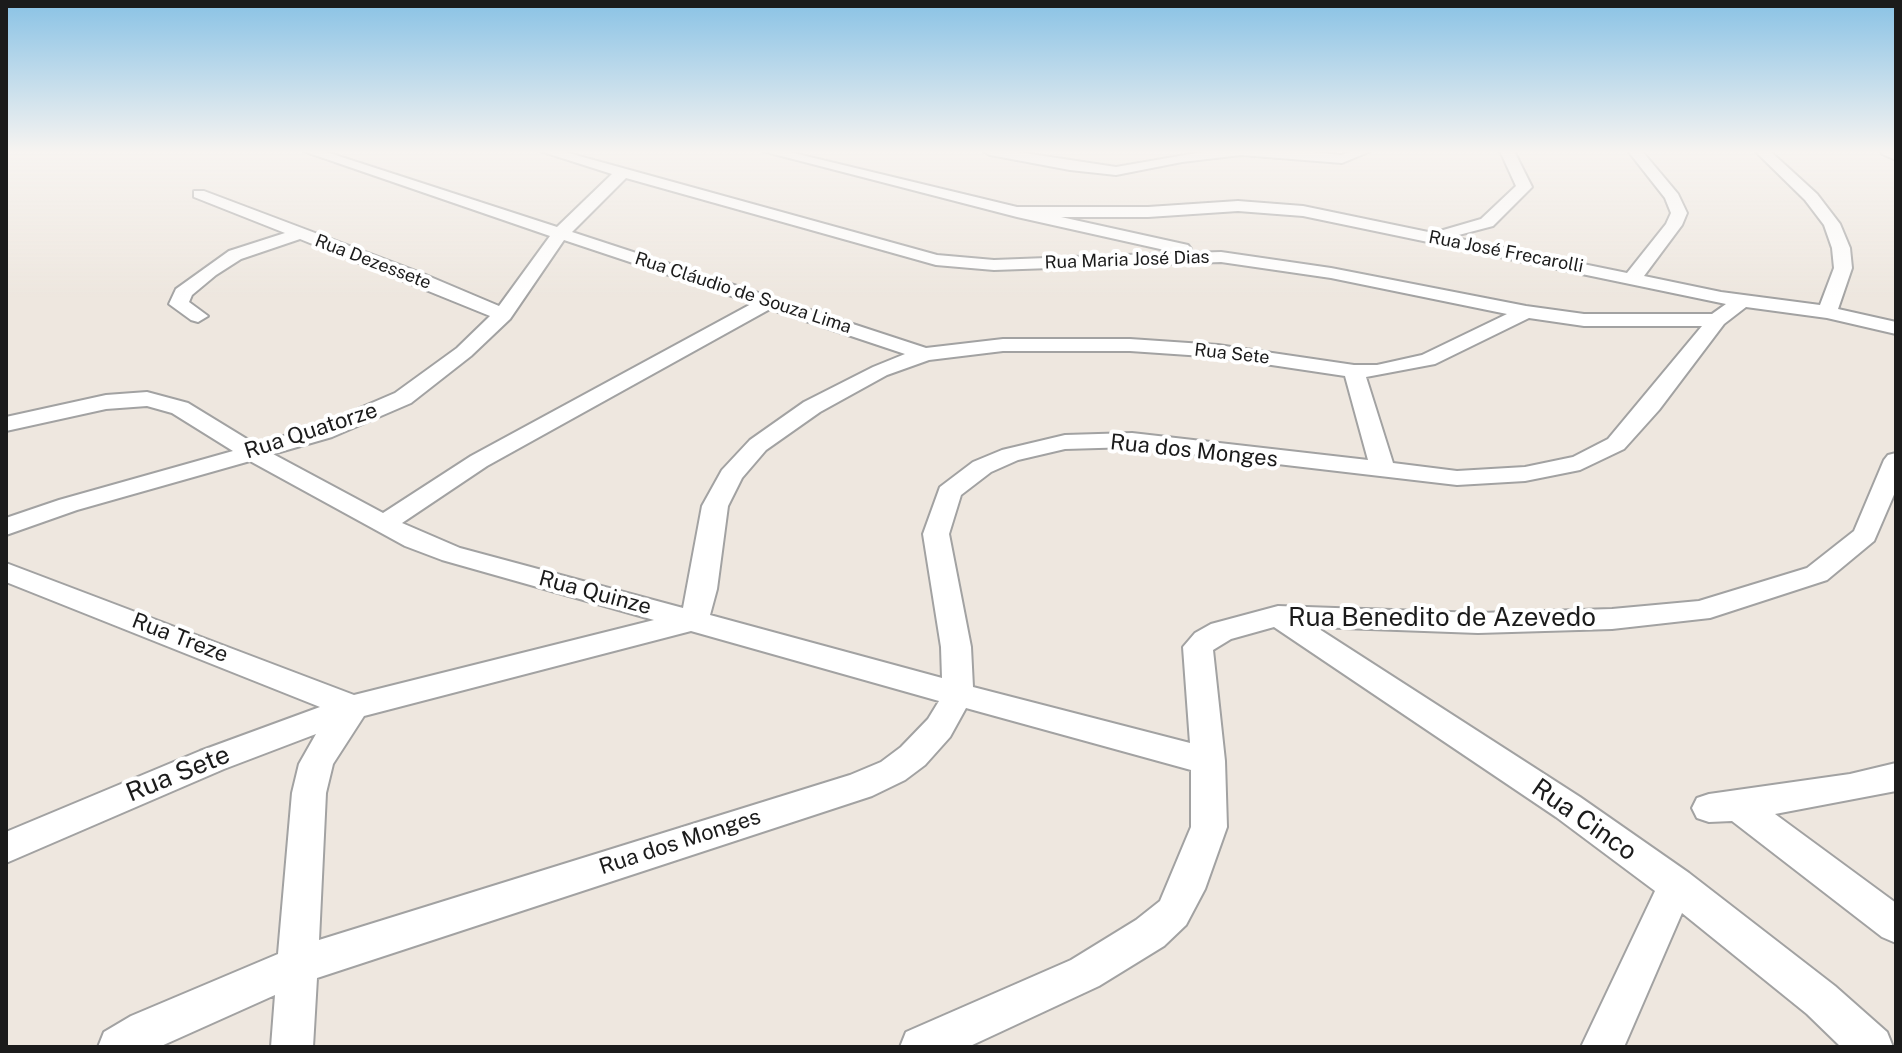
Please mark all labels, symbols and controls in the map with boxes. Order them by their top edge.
street label: Rua José Frecarolli [1427,226,1585,278]
street label: Rua Dezessete [312,230,434,294]
street label: Rua Maria José Dias [1044,246,1210,274]
street label: Rua Cláudio de Souza Lima [632,248,854,338]
street label: Rua Sete [1193,339,1271,369]
street label: Rua Quatorze [241,397,381,465]
street label: Rua dos Monges [1109,429,1279,473]
street label: Rua Quinze [536,565,654,621]
street label: Rua Benedito de Azevedo [1288,602,1596,634]
street label: Rua Treze [128,608,232,668]
street label: Rua Sete [122,739,234,809]
street label: Rua Cinco [1525,772,1643,868]
street label: Rua dos Monges [596,803,764,881]

